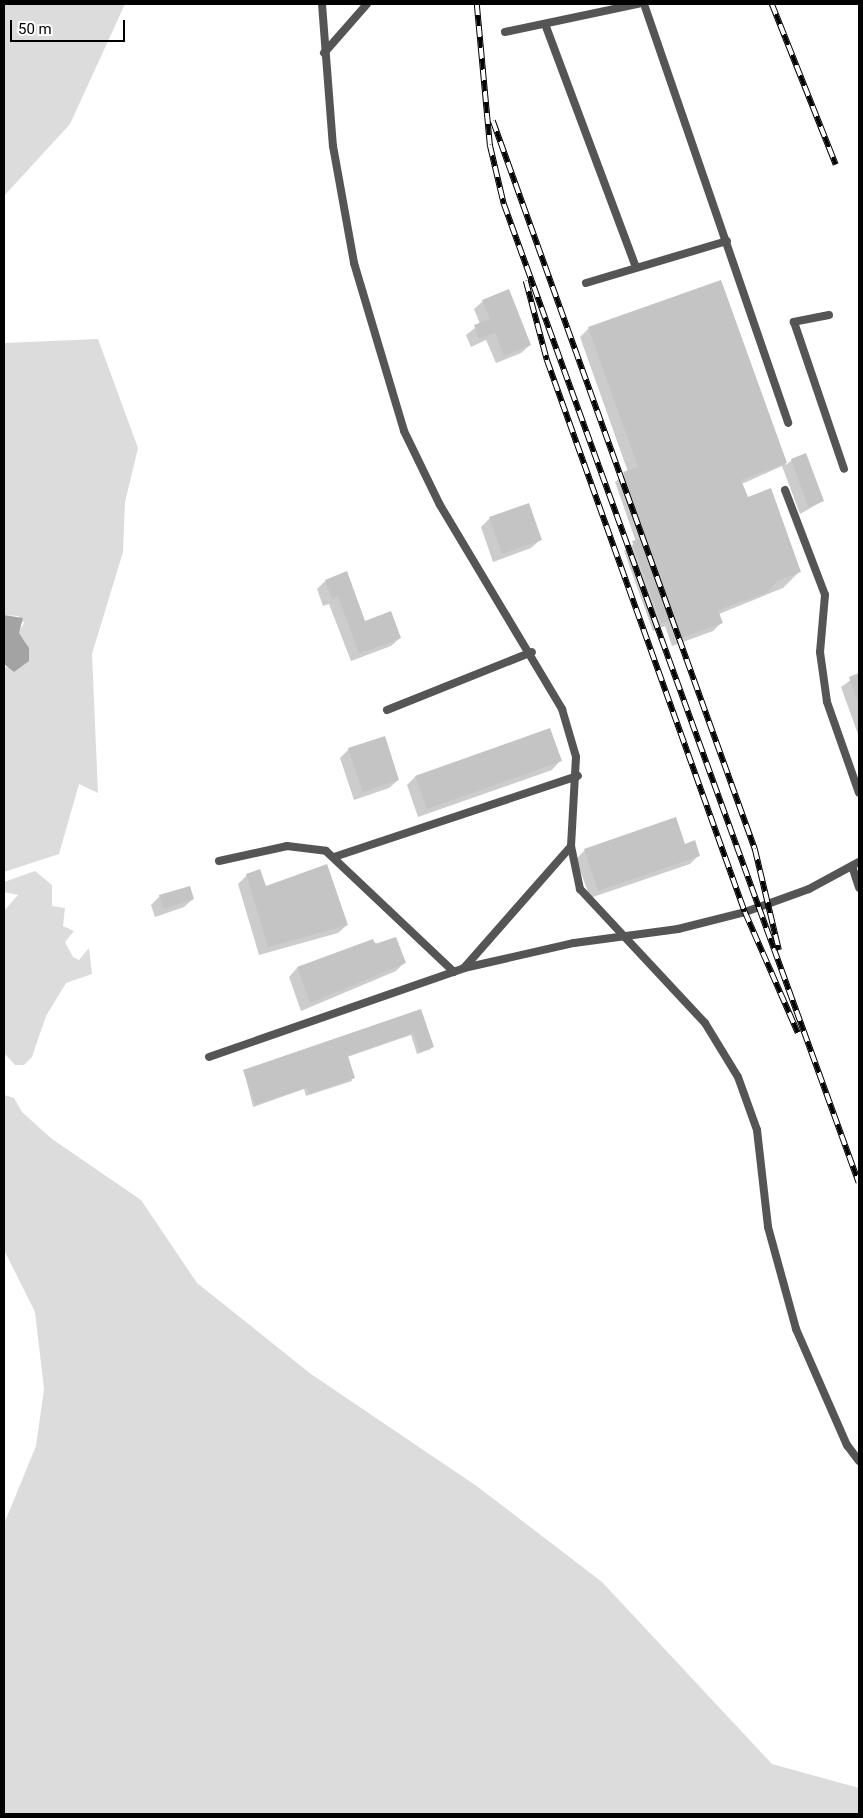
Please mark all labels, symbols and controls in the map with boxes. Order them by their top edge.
scale bar [12,10,128,42]
text: 50 m [18,20,52,38]

